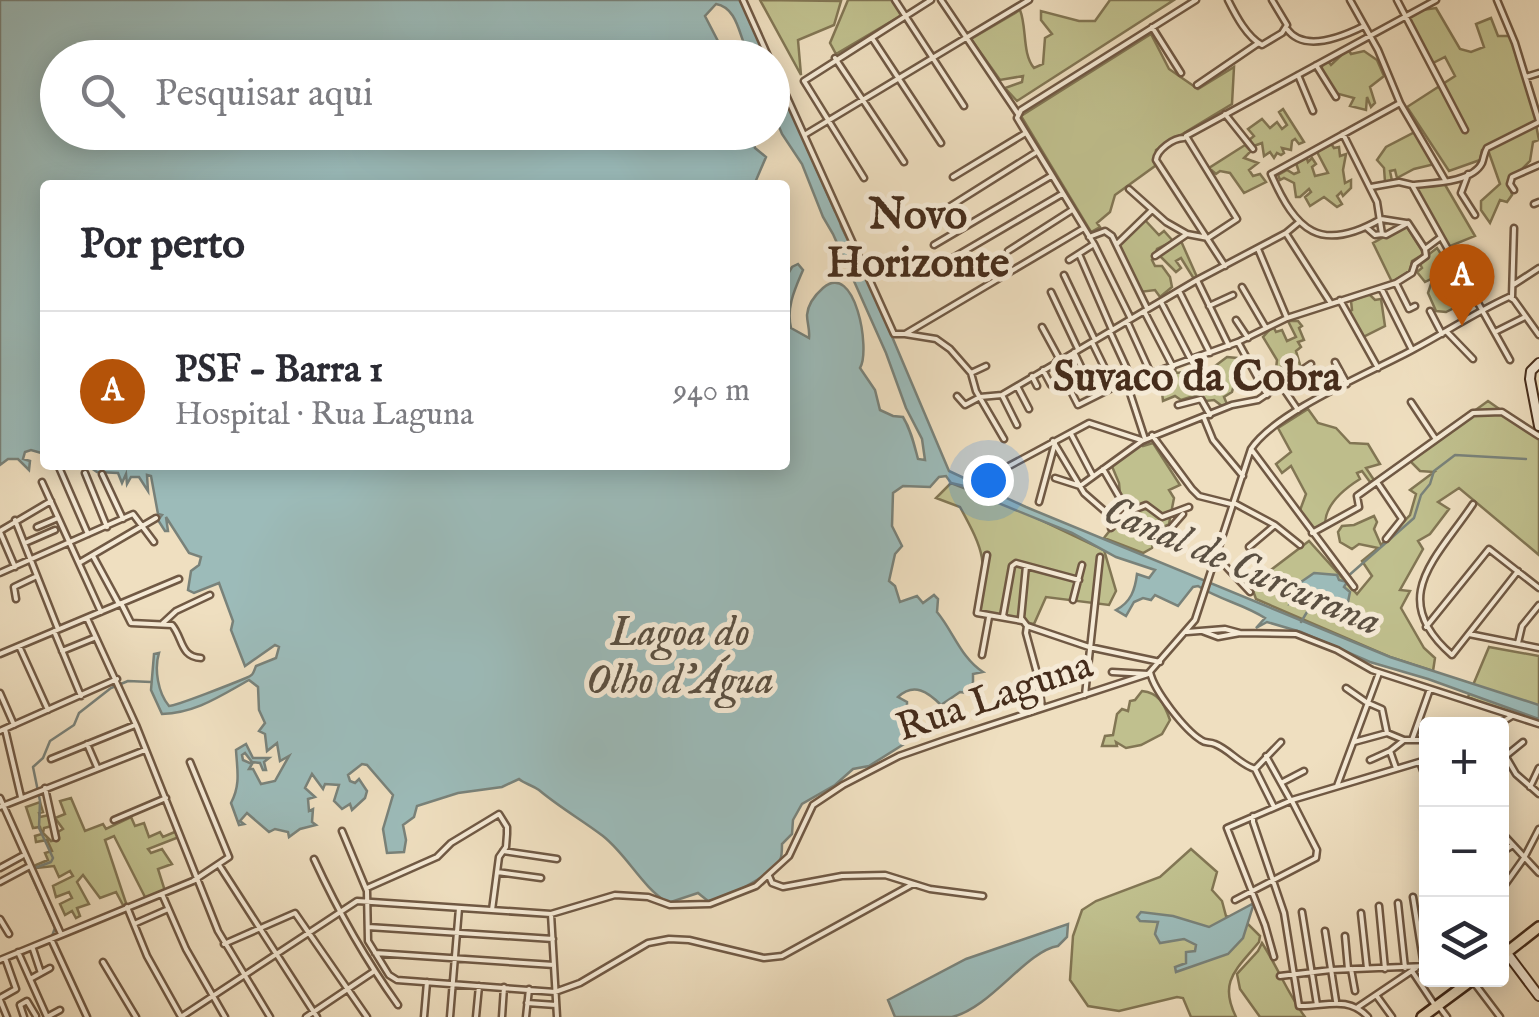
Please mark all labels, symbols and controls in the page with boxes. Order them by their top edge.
search box [40,40,790,150]
icon: search [75,68,130,123]
text: Pesquisar aqui [155,71,373,119]
district label: Novo Horizonte [827,190,1009,291]
text: Por perto [80,219,245,272]
pin: A [1430,244,1494,326]
text: PSF - Barra 1 [175,347,383,395]
district label: Suvaco da Cobra [1053,352,1342,405]
text: A [102,371,123,412]
text: 940 m [673,371,750,412]
text: Hospital · Rua Laguna [175,395,474,436]
your location [963,455,1014,506]
water label: Canal de Curcurana [1095,485,1389,649]
water label: Lagoa do Olho d'Água [586,607,774,709]
street label: Rua Laguna [890,640,1100,755]
map controls [1419,717,1509,987]
button: + [1419,717,1509,807]
button: − [1419,807,1509,897]
button: layers [1419,897,1509,987]

